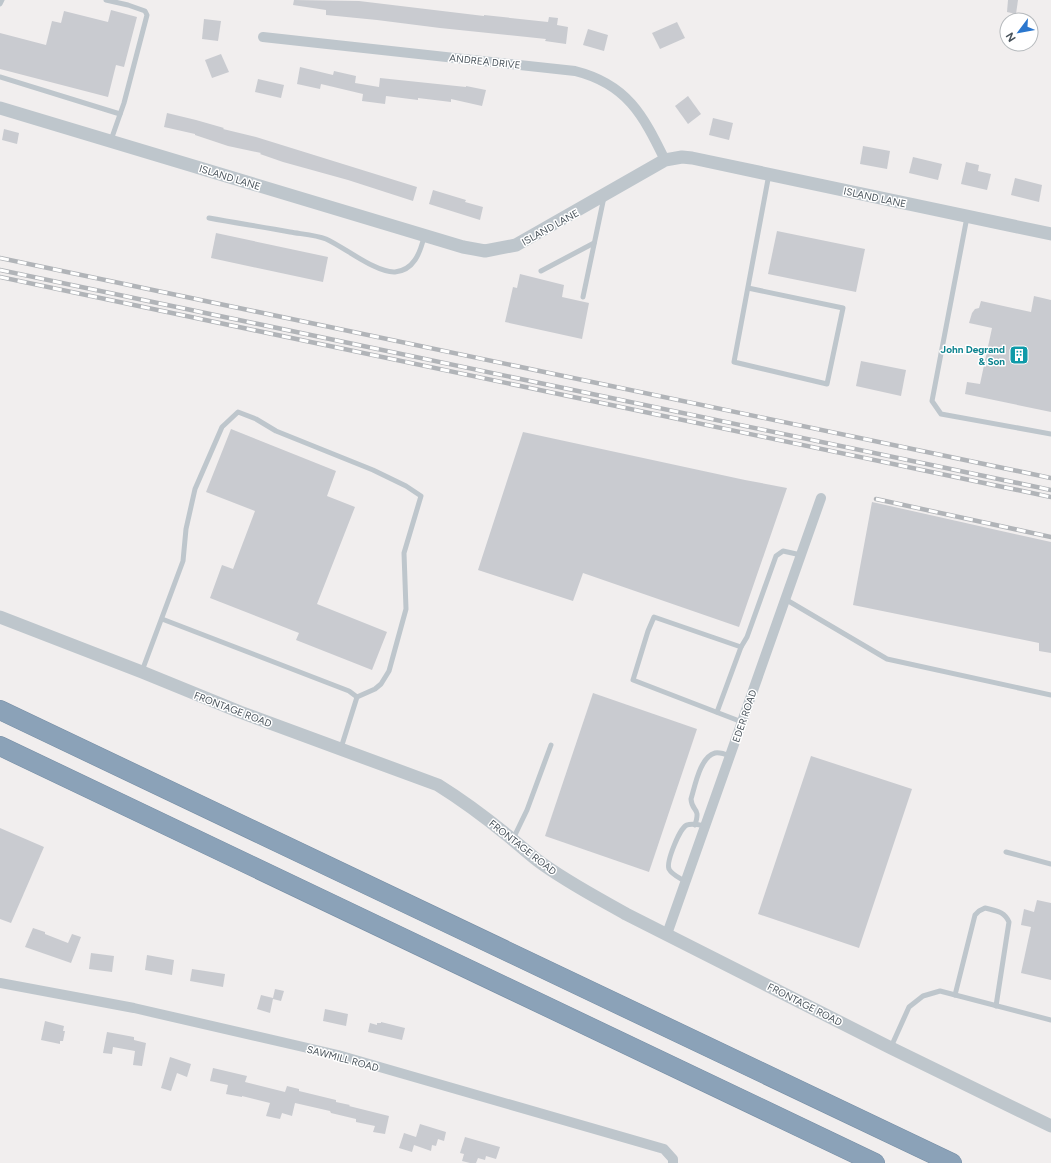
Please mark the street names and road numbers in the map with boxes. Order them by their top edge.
street label: ANDREA DRIVE [449,51,521,72]
street label: ISLAND LANE [198,162,262,193]
street label: ISLAND LANE [842,185,907,210]
street label: ISLAND LANE [519,206,581,249]
street label: EDER ROAD [729,688,760,744]
street label: FRONTAGE ROAD [192,689,274,730]
street label: FRONTAGE ROAD [486,817,559,878]
street label: FRONTAGE ROAD [765,980,844,1029]
street label: SAWMILL ROAD [306,1043,380,1074]

